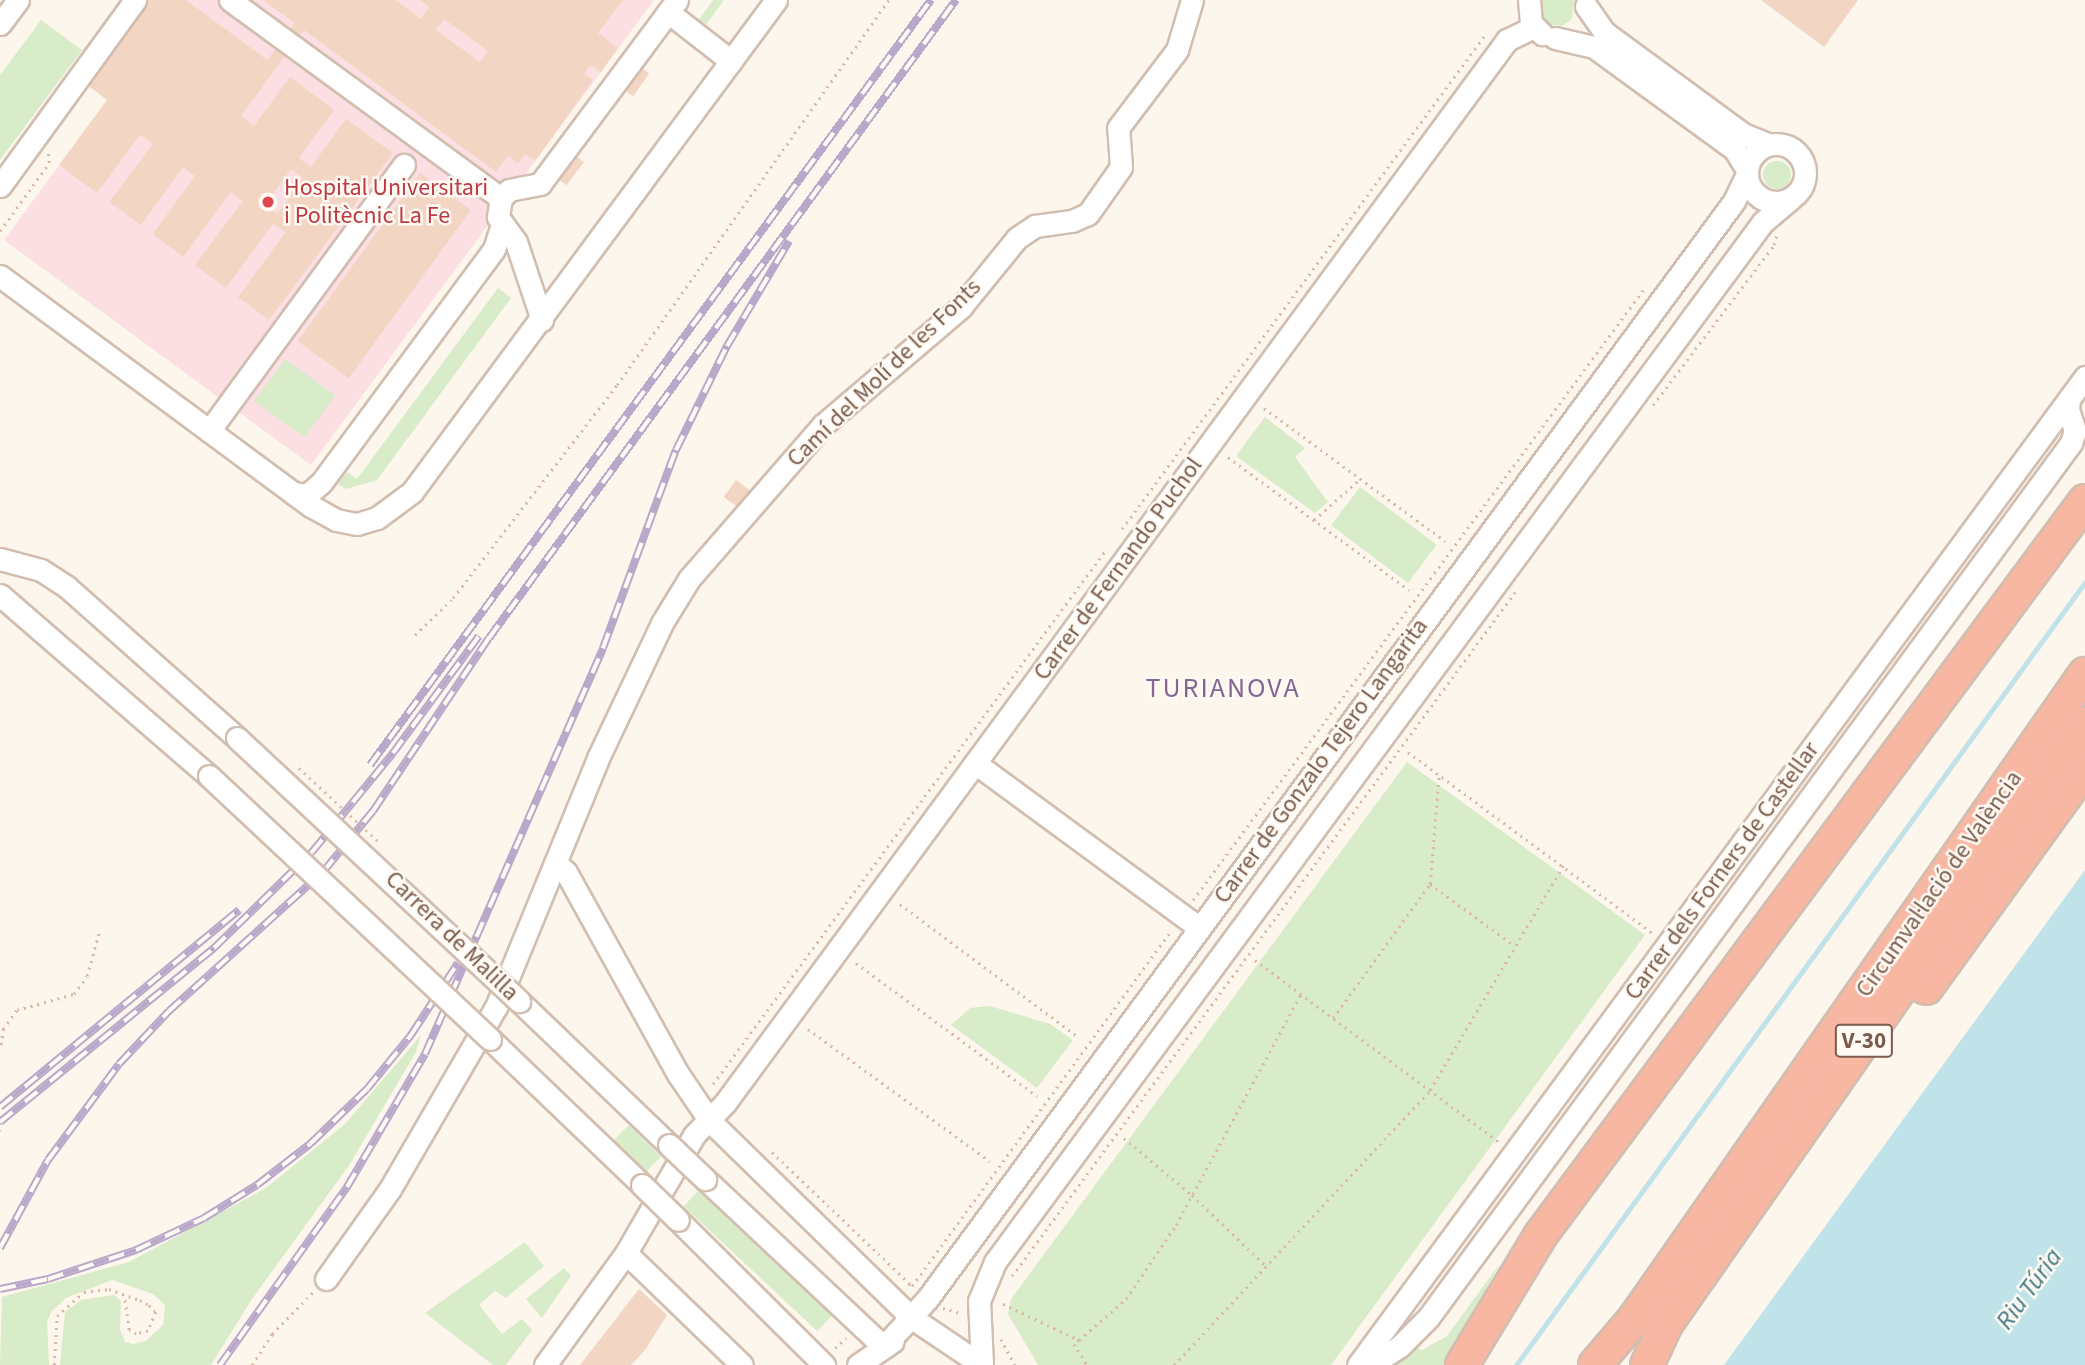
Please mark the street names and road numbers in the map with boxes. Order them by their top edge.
street label: Camí del Molí de les Fonts [781,273,987,473]
street label: Carrer de Fernando Puchol [1028,452,1208,686]
street label: Carrer de Gonzalo Tejero Langarita [1208,613,1434,909]
street label: Carrer dels Forners de Castellar [1619,736,1825,1006]
street label: Circumval·lació de València [1850,765,2028,1003]
street label: Carrera de Malilla [379,865,525,1007]
road number: V-30 [1834,1022,1894,1060]

